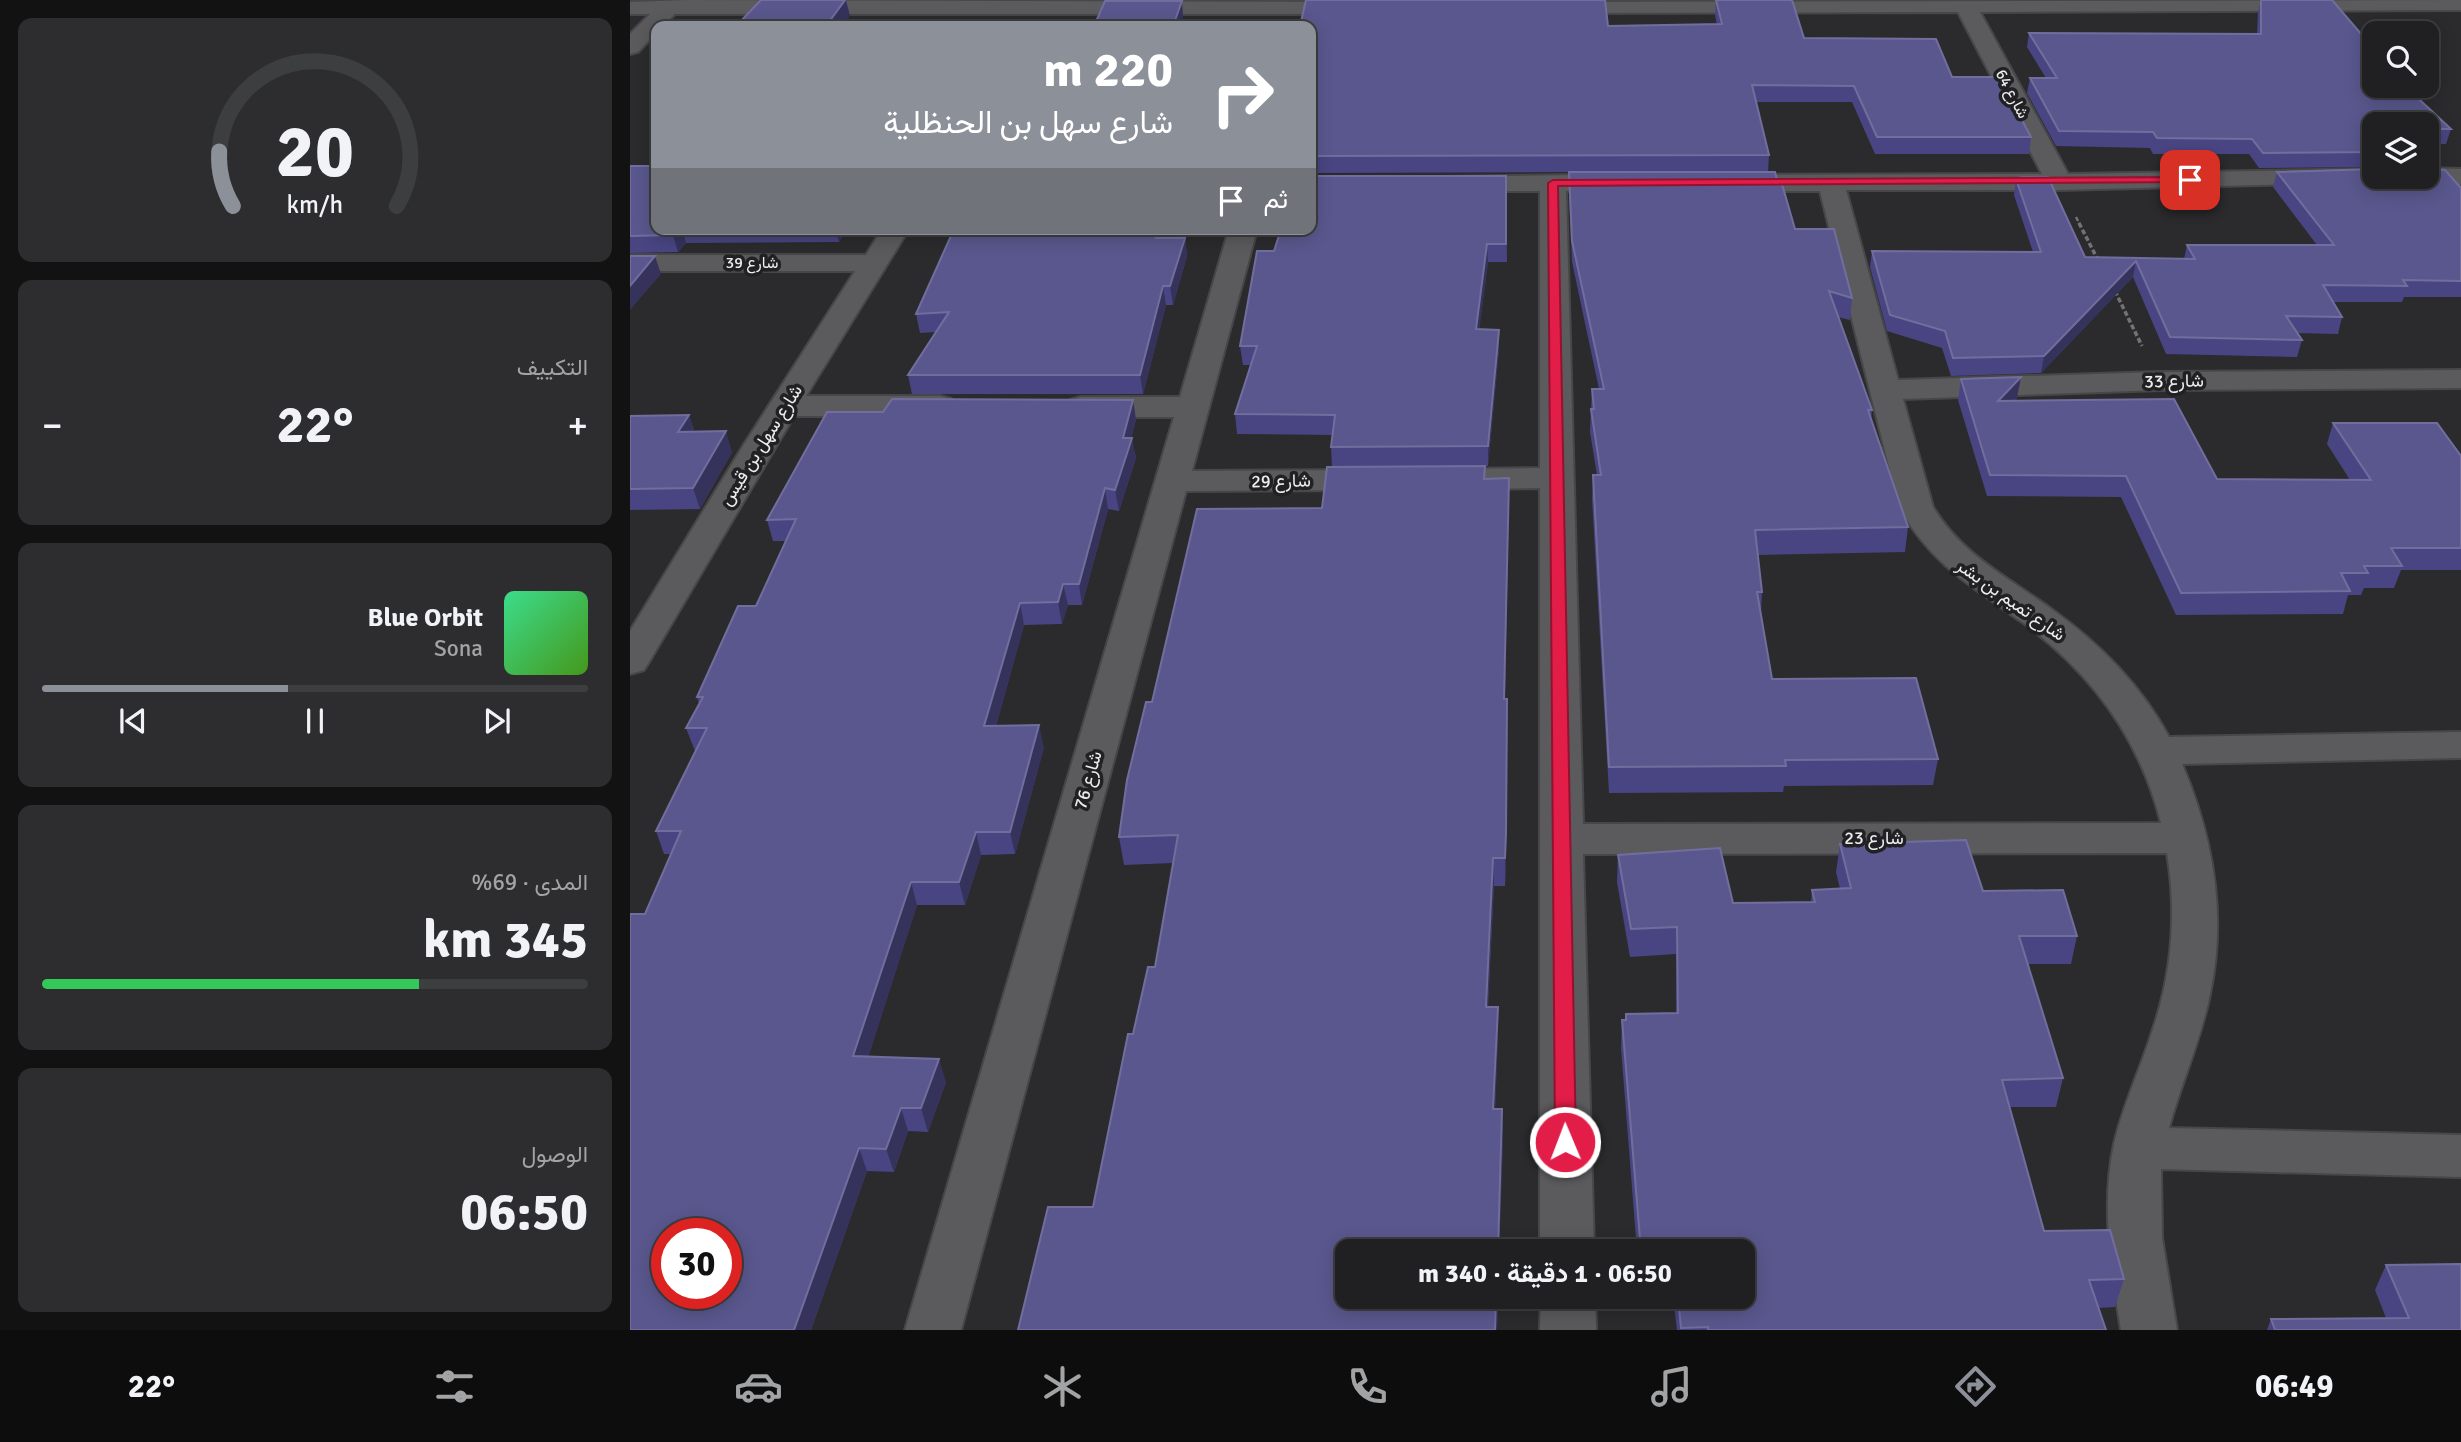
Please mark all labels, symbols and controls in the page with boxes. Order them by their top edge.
map controls [2362,21,2439,189]
button: search [2362,21,2439,98]
text: 220 m [1043,40,1173,100]
icon: right [1197,49,1288,140]
street label: شارع 64 [1990,66,2033,123]
text: شارع سهل بن الحنظلية [883,103,1173,142]
text: 20 [276,109,354,198]
button: layers [2362,112,2439,189]
pin [2160,150,2220,210]
icon: arrive [2171,161,2209,199]
icon: arrive [1212,182,1250,220]
text: ثم [1264,184,1288,216]
text: km/h [287,189,343,220]
street label: شارع 39 [726,253,778,274]
text: التكييف [517,353,588,382]
street label: شارع 33 [2144,369,2204,394]
street label: شارع سهل بن قيس [715,380,808,510]
text: 22° [277,393,353,457]
text: − [42,402,63,449]
text: + [567,402,588,449]
street label: شارع 29 [1251,469,1311,494]
street label: شارع تميم بن بشر [1951,554,2070,646]
text: Blue Orbit [367,602,483,634]
text: Sona [434,634,483,663]
icon: previous [114,702,152,740]
icon: pause [296,702,334,740]
icon: next [478,702,516,740]
street label: شارع 76 [1069,748,1108,812]
street label: شارع 23 [1844,827,1904,850]
text: المدى · 69% [472,868,588,897]
text: 345 km [423,908,588,972]
position arrow [1528,1105,1602,1179]
text: الوصول [522,1140,588,1169]
text: 06:50 [460,1180,588,1244]
speed limit sign: 30 [651,1218,742,1309]
text: 06:50 · 1 دقيقة · 340 m [1418,1258,1672,1290]
icon: filters [430,1362,479,1411]
icon: car [734,1362,783,1411]
icon: climate [1038,1362,1087,1411]
icon: phone [1343,1362,1392,1411]
icon: music [1647,1362,1696,1411]
icon: directions [1951,1362,2000,1411]
text: 22° [128,1367,175,1406]
text: 06:49 [2255,1367,2333,1406]

